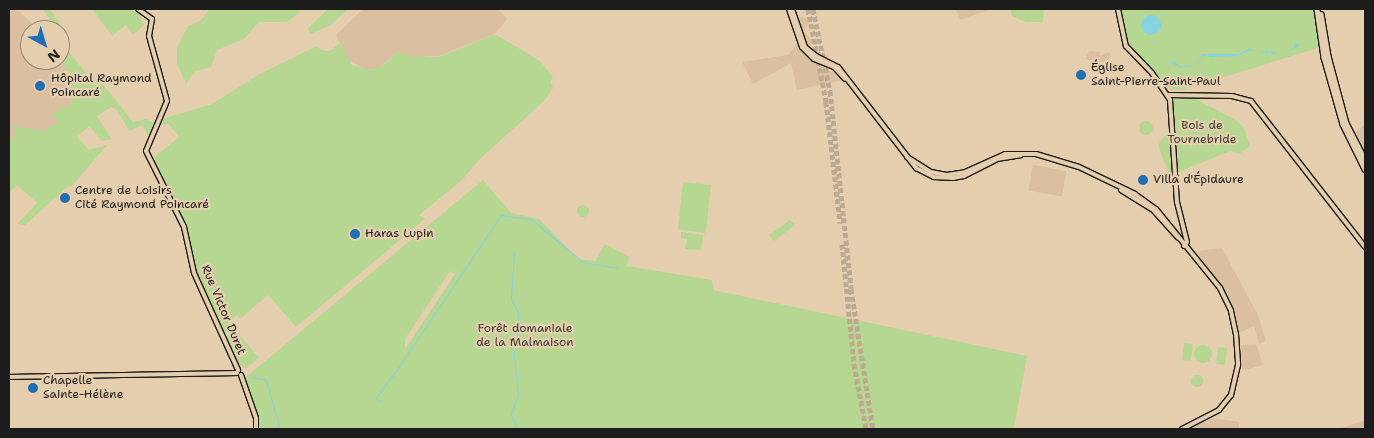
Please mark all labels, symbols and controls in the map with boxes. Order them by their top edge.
north arrow [20,20,70,70]
text: N [44,45,64,66]
place label: Église Saint-Pierre-Saint-Paul [1091,61,1221,89]
marker: Église Saint-Pierre-Saint-Paul [1075,69,1087,81]
place label: Hôpital Raymond Poincaré [51,72,152,100]
marker: Hôpital Raymond Poincaré [33,79,47,93]
park label: Bois de Tournebride [1167,119,1237,147]
place label: Villa d'Épidaure [1153,173,1244,187]
marker: Villa d'Épidaure [1137,174,1149,186]
place label: Centre de Loisirs Cité Raymond Poincaré [75,184,209,212]
marker: Centre de Loisirs Cité Raymond Poincaré [59,192,71,204]
place label: Haras Lupin [365,227,434,241]
marker: Haras Lupin [349,228,361,240]
street label: Rue Victor Duret [198,263,248,357]
park label: Forêt domaniale de la Malmaison [476,322,574,350]
place label: Chapelle Sainte-Hélène [43,374,123,402]
marker: Chapelle Sainte-Hélène [27,382,39,394]

